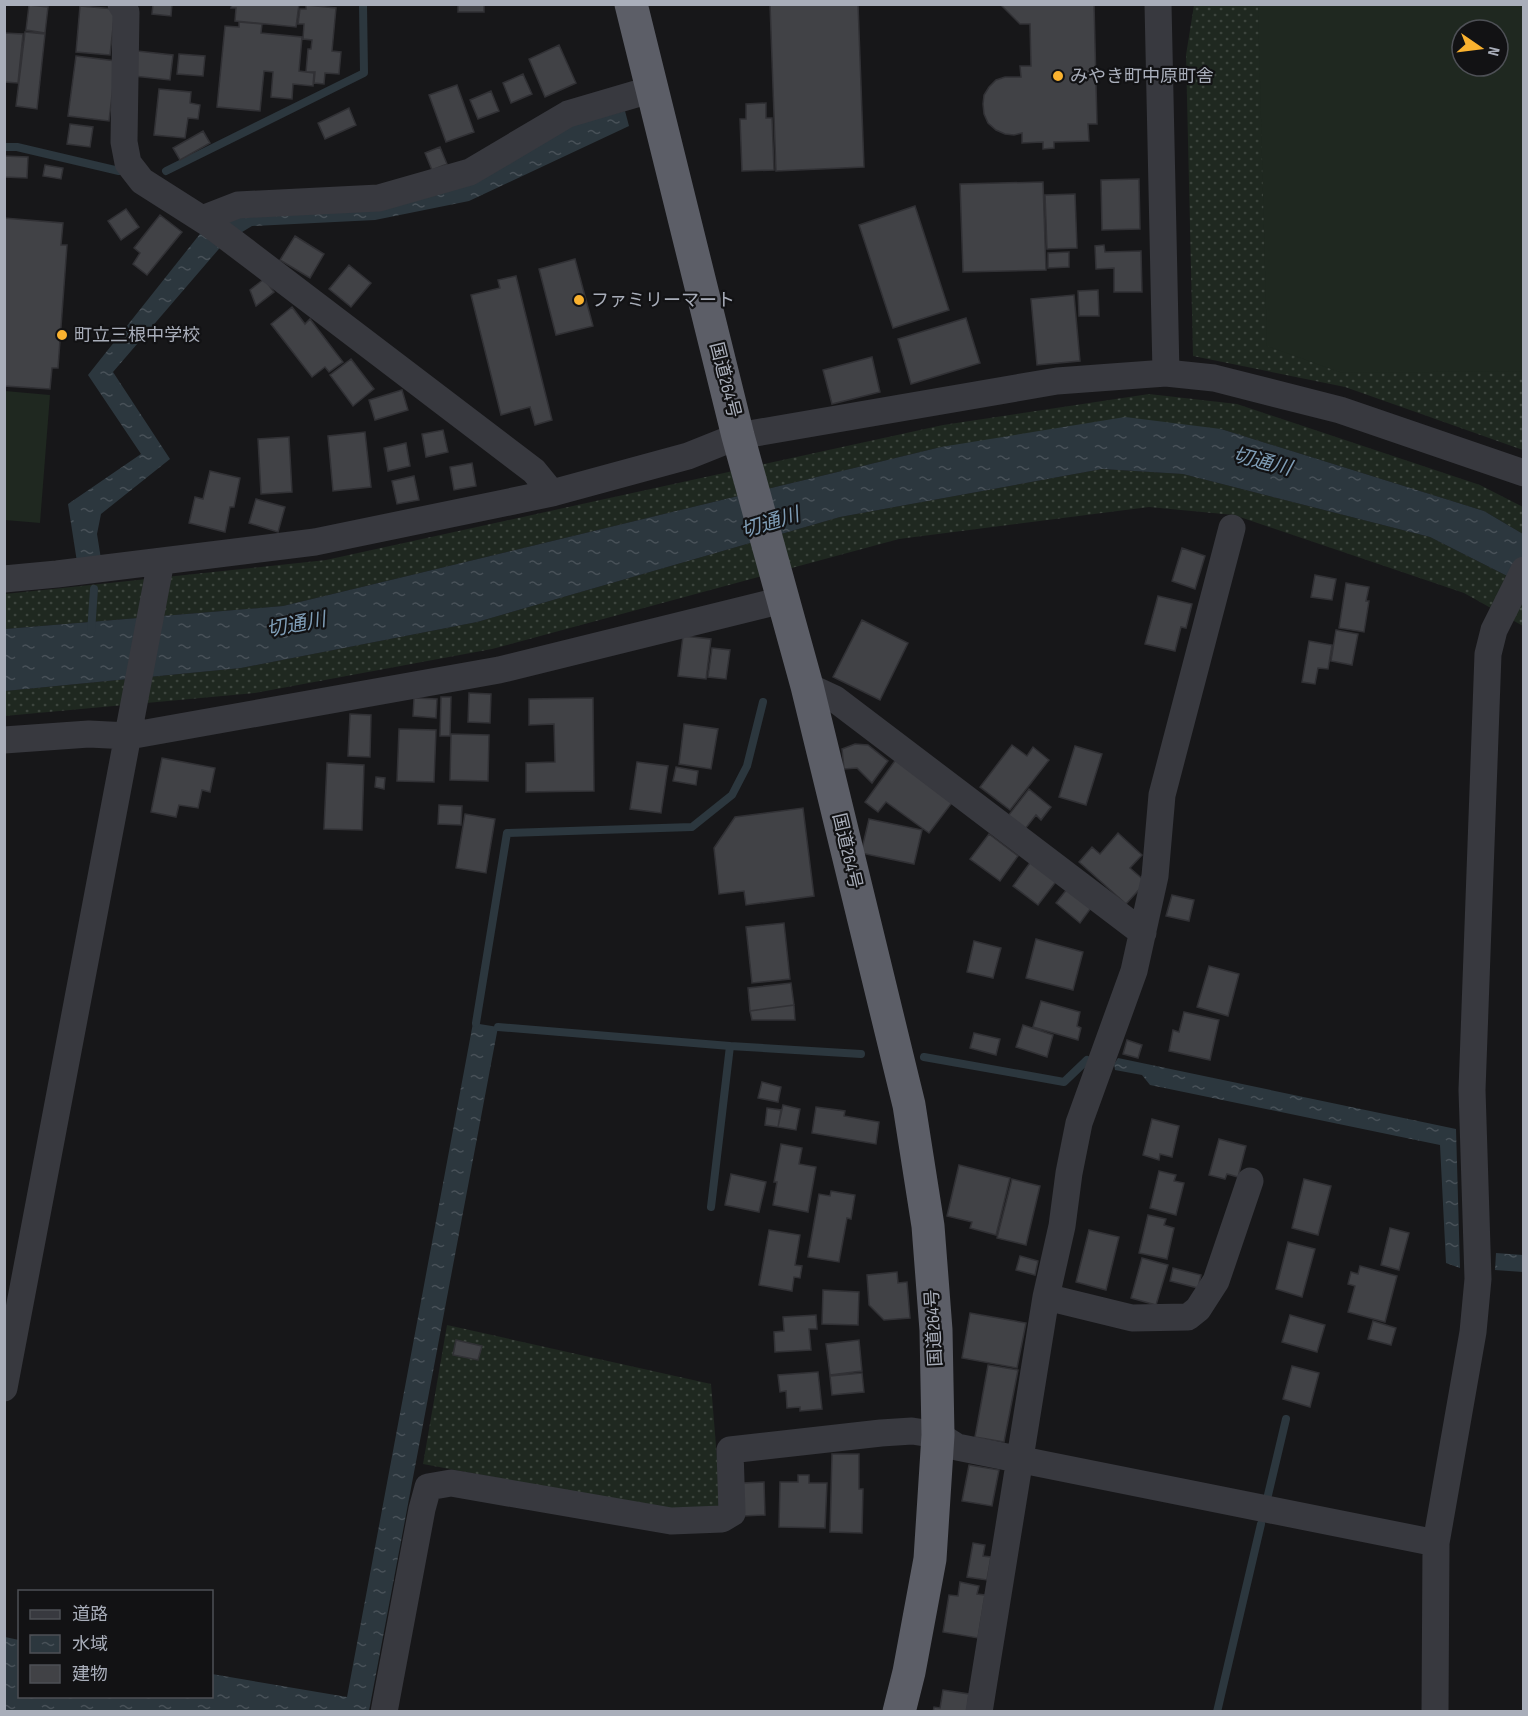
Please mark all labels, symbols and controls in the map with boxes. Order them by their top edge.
north arrow [1450,18,1510,78]
text: N [1483,45,1503,58]
place label: みやき町中原町舎 [1070,66,1214,87]
marker: みやき町中原町舎 [1051,69,1065,83]
place label: ファミリーマート [591,290,735,311]
marker: ファミリーマート [572,293,586,307]
place label: 町立三根中学校 [74,325,200,346]
marker: 町立三根中学校 [55,328,69,342]
street label: 国道264号 [705,340,745,420]
water label: 切通川 [1230,443,1296,481]
water label: 切通川 [738,502,804,543]
water label: 切通川 [264,607,330,643]
street label: 国道264号 [828,811,866,891]
street label: 国道264号 [921,1289,947,1367]
legend [18,1590,213,1698]
text: 道路 [72,1604,108,1625]
text: 水域 [72,1634,108,1655]
text: 建物 [72,1664,108,1685]

